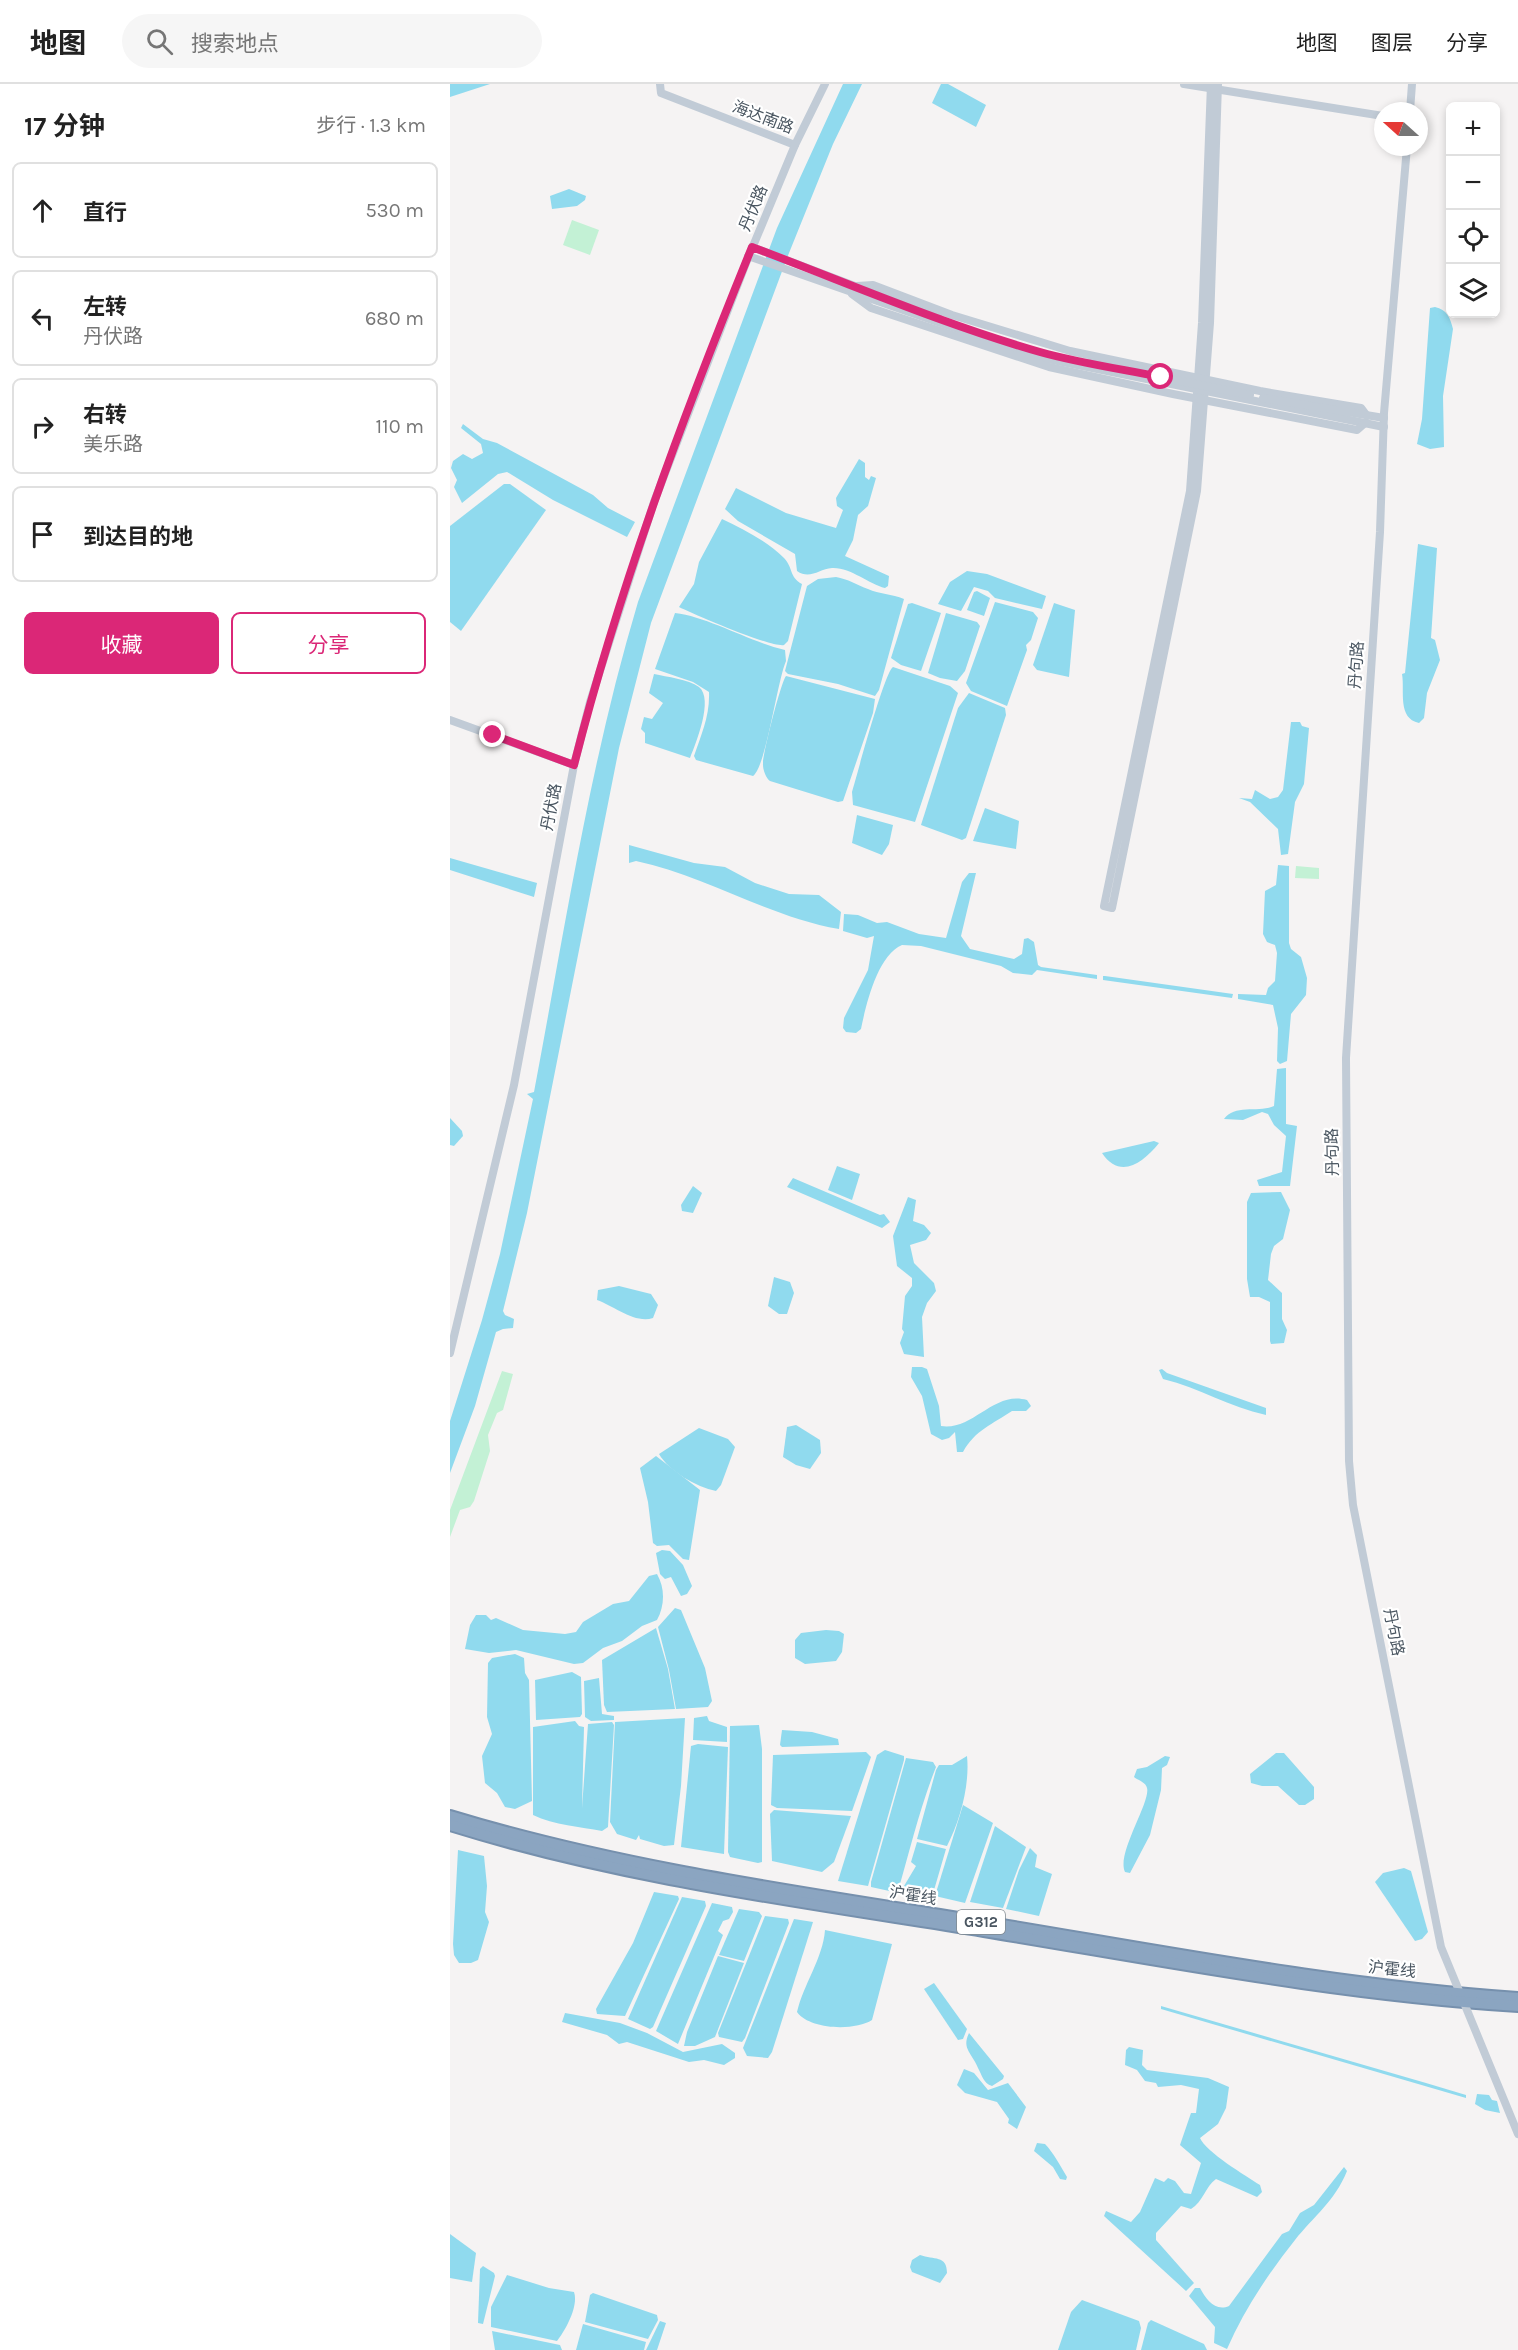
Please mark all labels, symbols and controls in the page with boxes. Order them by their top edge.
search box [122,14,542,68]
icon: search [143,25,176,58]
text: 地图 [30,27,86,60]
text: 搜索地点 [191,31,279,57]
text: 地图 [1296,31,1338,55]
text: 图层 [1371,31,1413,55]
text: 分享 [1446,31,1488,55]
street label: 海达南路 [730,97,796,137]
north arrow [1374,102,1428,156]
map controls [1446,102,1500,318]
button: + [1446,102,1500,156]
text: 17 分钟 [24,111,105,142]
text: 步行 · 1.3 km [316,114,426,137]
button: − [1446,156,1500,210]
street label: 丹伏路 [735,182,771,234]
icon: ahead [26,194,59,227]
text: 530 m [366,199,424,222]
text: 直行 [83,200,127,226]
button: locate [1446,210,1500,264]
button: layers [1446,264,1500,318]
text: 左转 [83,294,127,320]
icon: left [26,302,59,335]
text: 680 m [365,307,424,330]
text: 丹伏路 [83,325,143,348]
route start [1147,363,1173,389]
text: 右转 [83,402,127,428]
icon: right [26,410,59,443]
text: 110 m [375,415,424,438]
text: 美乐路 [83,433,143,456]
icon: arrive [26,518,59,551]
text: 到达目的地 [83,524,193,550]
button: 收藏 [24,612,219,674]
button: 分享 [231,612,426,674]
street label: 丹句路 [1345,640,1367,690]
route end [479,721,505,747]
street label: 丹伏路 [537,782,565,832]
street label: 丹句路 [1322,1128,1342,1176]
street label: 丹句路 [1380,1607,1408,1657]
street label: 沪霍线 [888,1882,938,1908]
road number: G312 [957,1910,1005,1934]
street label: 沪霍线 [1367,1957,1417,1981]

